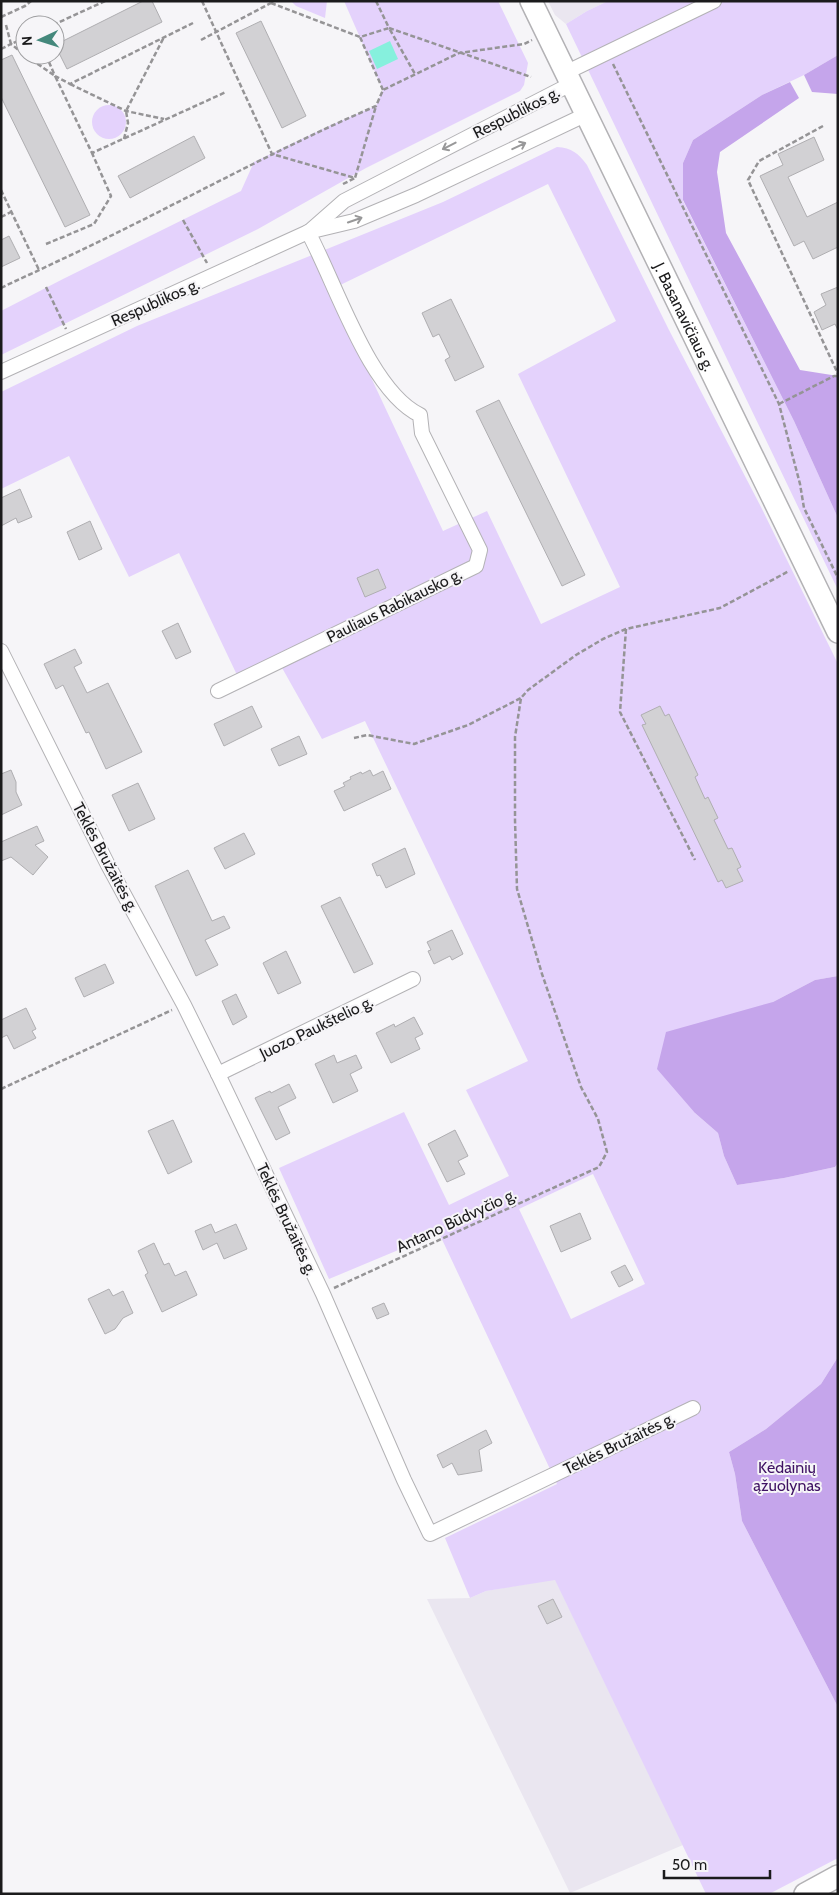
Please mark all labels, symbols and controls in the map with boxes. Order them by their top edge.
north arrow [15,15,65,65]
text: N [18,35,36,46]
street label: Respublikos g. [470,82,563,142]
one-way arrow [442,141,457,151]
one-way arrow [512,141,527,151]
one-way arrow [347,215,363,224]
street label: J. Basanavičiaus g. [649,259,719,374]
street label: Respublikos g. [108,275,202,330]
street label: Pauliaus Rabikausko g. [323,564,465,646]
street label: Teklės Bružaitės g. [69,799,142,915]
street label: Juozo Paukštelio g. [255,992,376,1064]
street label: Teklės Bružaitės g. [252,1160,321,1278]
street label: Antano Būdvyčio g. [393,1184,519,1257]
street label: Teklės Bružaitės g. [560,1408,678,1479]
park label: Kėdainių ąžuolynas [753,1458,821,1495]
scale bar [664,1848,770,1880]
text: 50 m [672,1856,707,1874]

